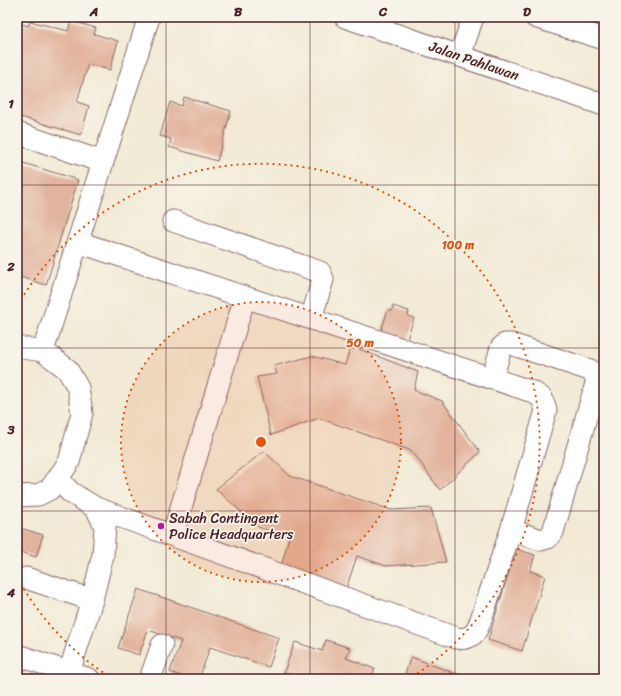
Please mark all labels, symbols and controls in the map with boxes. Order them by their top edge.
text: A [89,0,98,23]
text: B [234,0,243,23]
text: C [378,0,388,23]
text: D [523,0,531,23]
street label: Jalan Pahlawan [425,34,523,88]
text: 1 [8,92,14,115]
text: 100 m [442,234,475,256]
text: 2 [6,255,15,278]
text: 50 m [346,332,374,354]
text: 3 [6,418,15,441]
centre of rings [254,435,268,449]
place label: Sabah Contingent Police Headquarters [169,506,294,547]
marker: Sabah Contingent Police Headquarters [156,521,166,531]
text: 4 [6,581,16,604]

